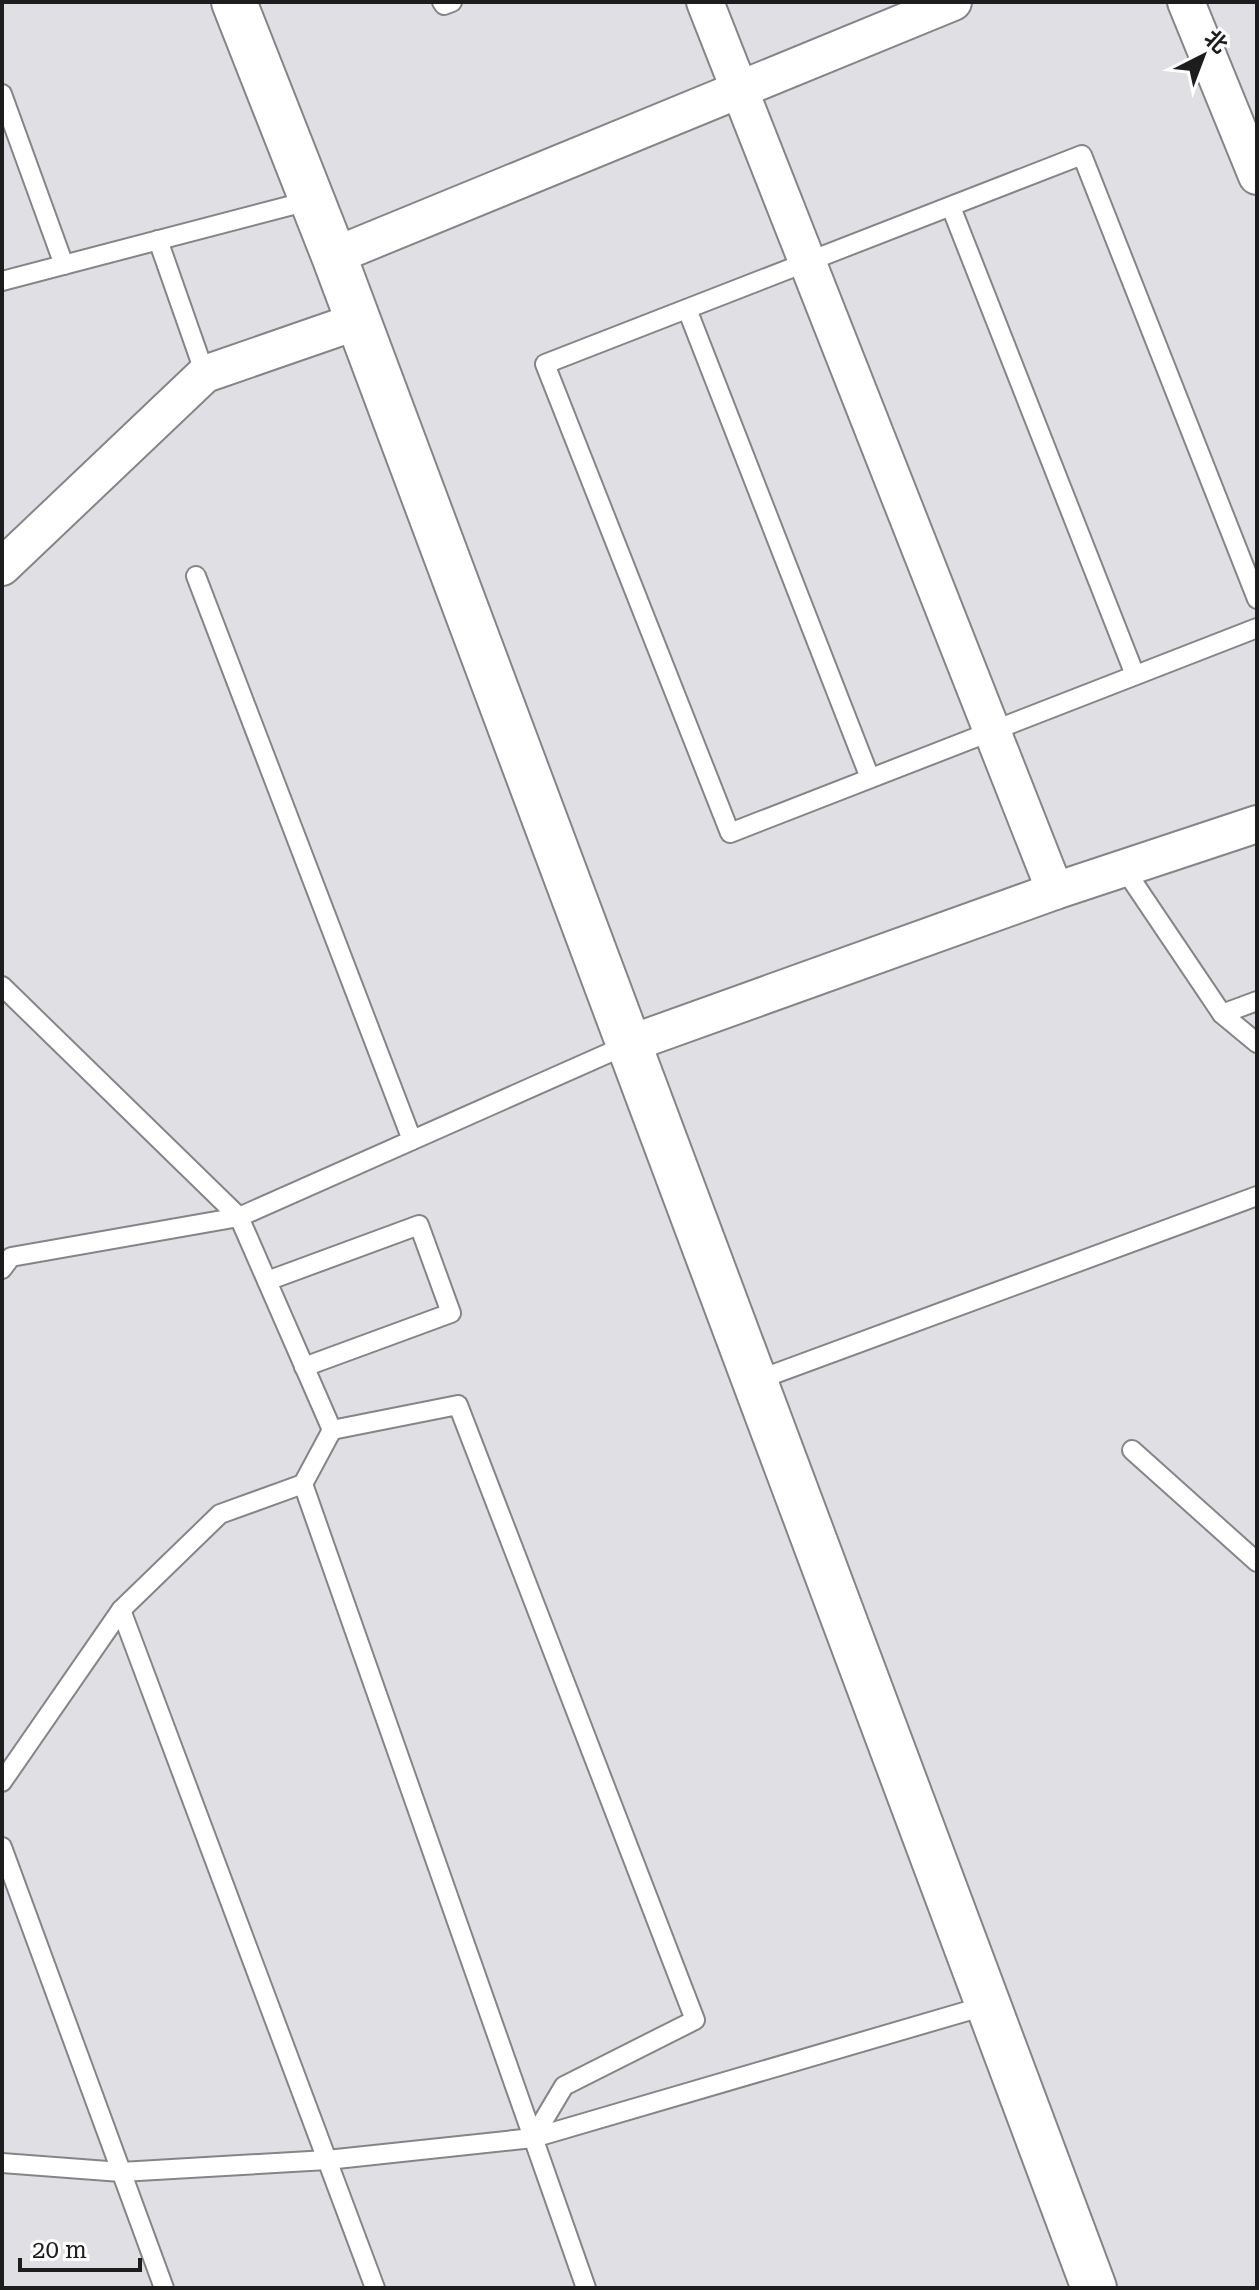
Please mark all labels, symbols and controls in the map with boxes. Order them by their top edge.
north arrow [1163,16,1243,96]
text: 北 [1200,25,1233,58]
scale bar [20,2222,140,2272]
text: 20 m [32,2236,87,2264]

